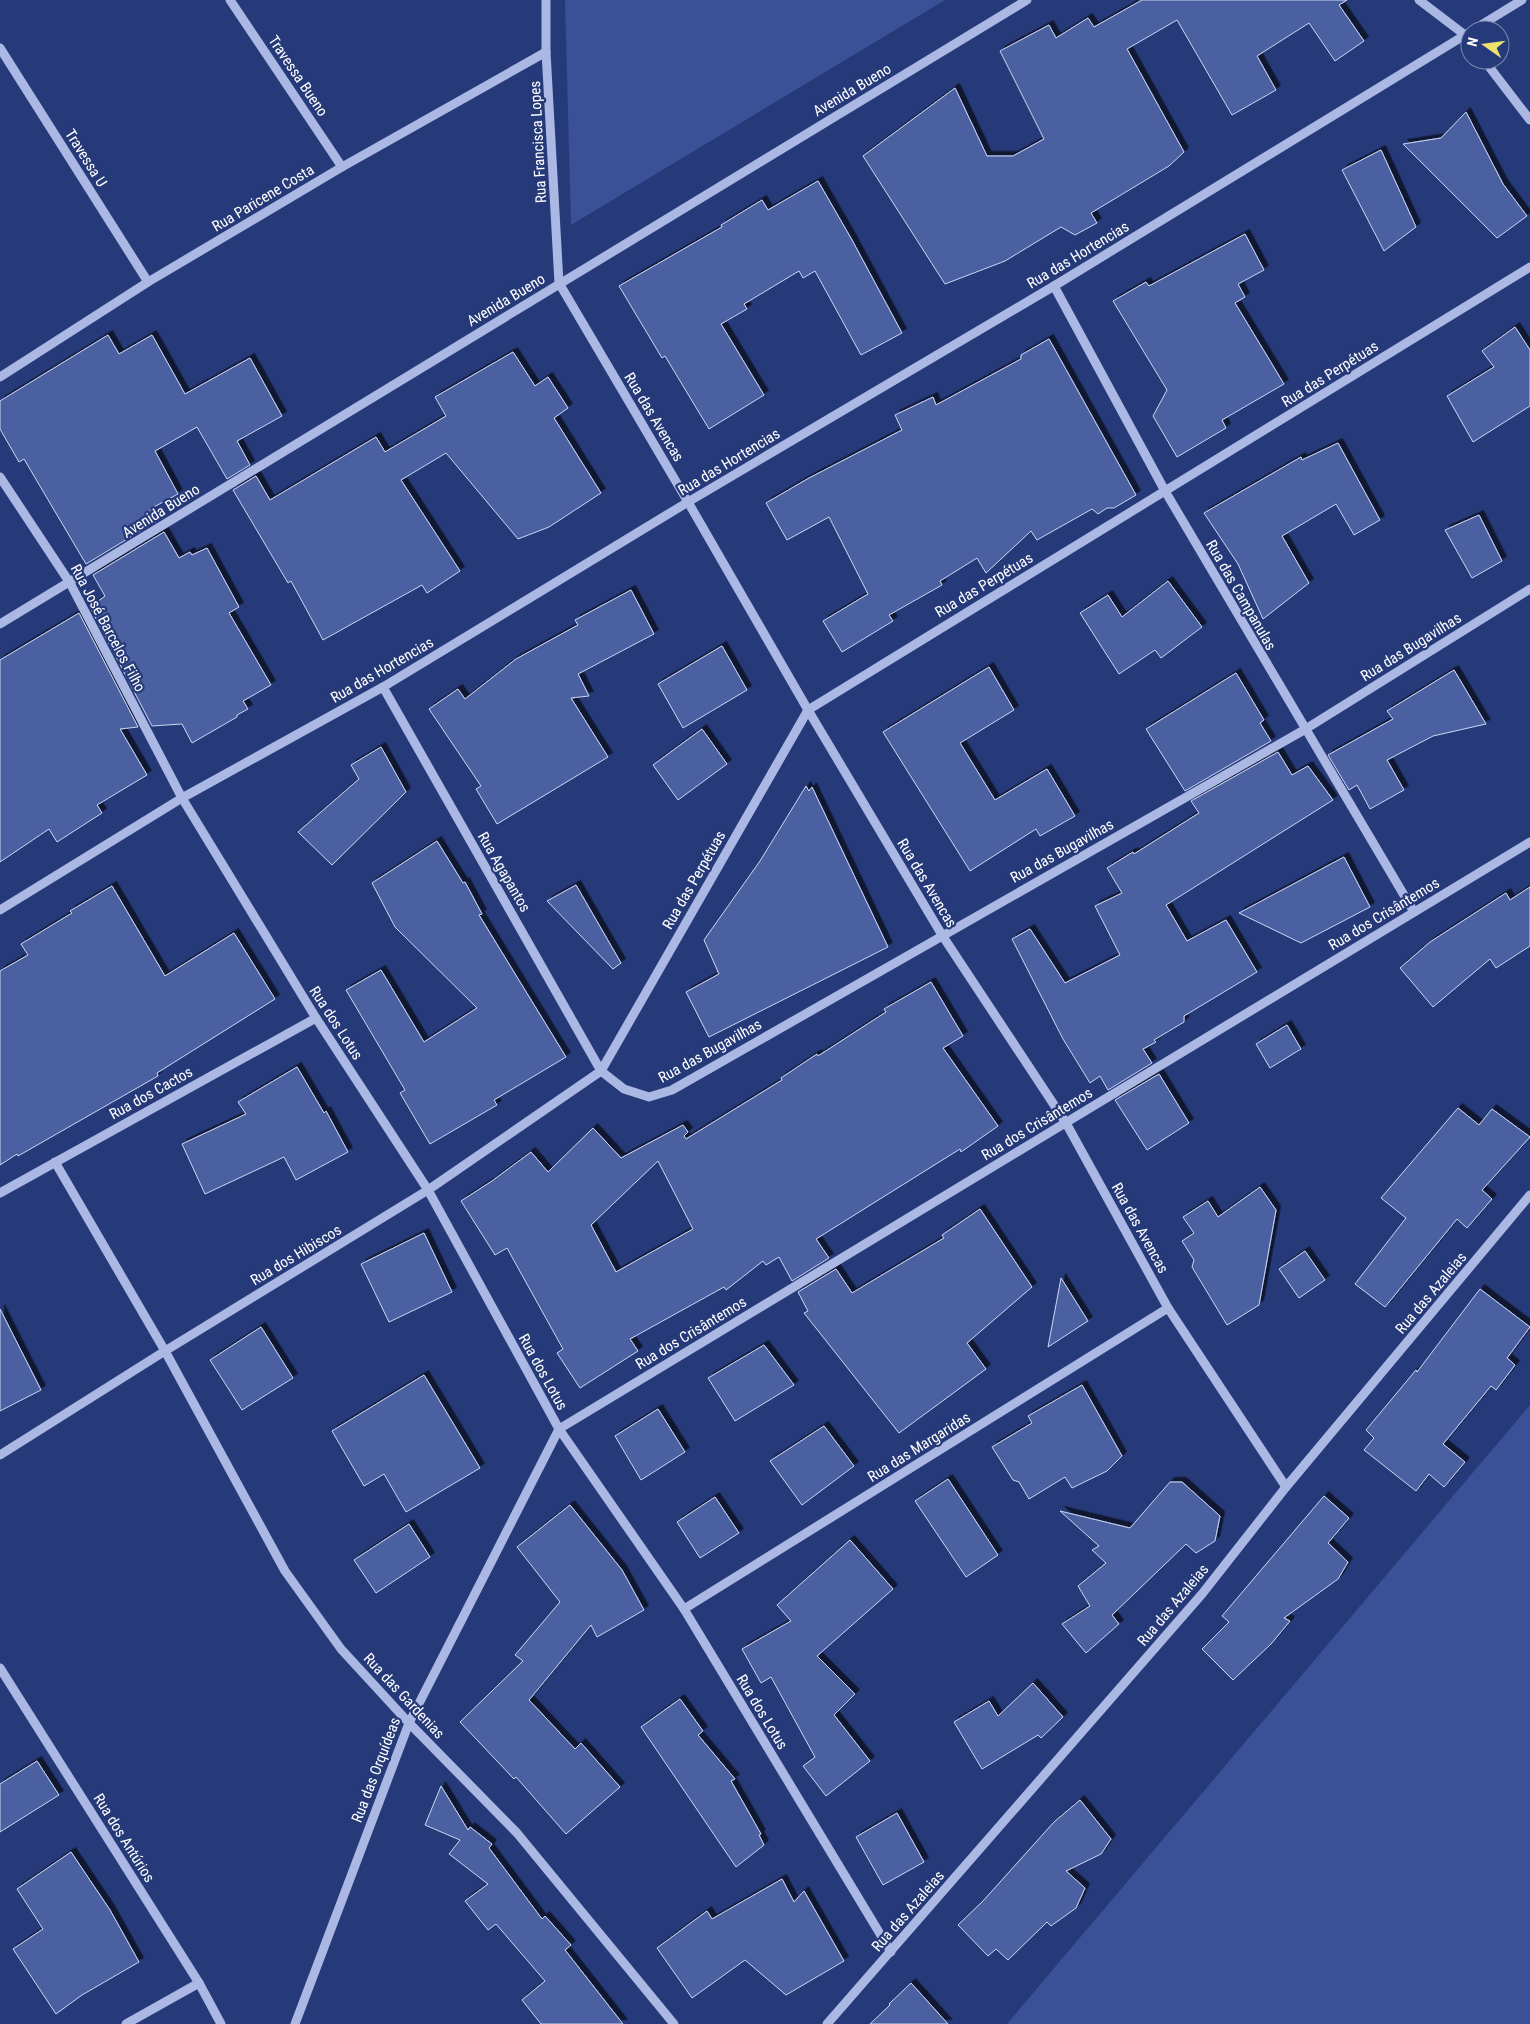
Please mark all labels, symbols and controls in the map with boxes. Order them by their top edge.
north arrow [1460,20,1510,70]
street label: Travessa Bueno [264,32,332,120]
text: N [1464,36,1481,48]
street label: Avenida Bueno [810,60,894,120]
street label: Rua Francisca Lopes [526,80,550,204]
street label: Travessa U [61,126,111,190]
street label: Rua Paricene Costa [209,161,317,235]
street label: Rua das Hortencias [1024,217,1132,292]
street label: Avenida Bueno [464,270,548,330]
street label: Rua das Perpétuas [1278,337,1382,411]
street label: Rua das Avencas [620,369,688,465]
street label: Rua das Hortencias [675,424,783,499]
street label: Avenida Bueno [119,480,203,542]
street label: Rua das Campanulas [1202,537,1280,653]
street label: Rua das Perpétuas [932,549,1036,621]
street label: Rua José Barcelos Filho [67,561,149,695]
street label: Rua das Bugavilhas [1357,609,1465,685]
street label: Rua das Hortencias [327,633,437,707]
street label: Rua das Bugavilhas [1007,815,1117,887]
street label: Rua das Perpétuas [659,827,730,932]
street label: Rua Agapantos [474,829,534,915]
street label: Rua das Avencas [893,835,961,931]
street label: Rua dos Crisântemos [1325,874,1443,954]
street label: Rua dos Lotus [305,983,367,1063]
street label: Rua das Bugavilhas [655,1015,765,1087]
street label: Rua dos Cactos [106,1063,196,1123]
street label: Rua dos Crisântemos [978,1084,1096,1164]
street label: Rua das Avencas [1108,1180,1172,1276]
street label: Rua dos Hibiscos [247,1221,345,1289]
street label: Rua das Azaleias [1392,1248,1471,1338]
street label: Rua dos Crisântemos [632,1293,750,1373]
street label: Rua dos Lotus [515,1331,571,1413]
street label: Rua das Margaridas [864,1408,974,1486]
street label: Rua das Azaleias [1134,1560,1213,1650]
street label: Rua das Gardenias [360,1649,448,1743]
street label: Rua dos Lotus [733,1671,791,1753]
street label: Rua das Orquídeas [348,1715,404,1825]
street label: Rua dos Antúrios [90,1790,158,1886]
street label: Rua das Azaleias [868,1867,948,1955]

